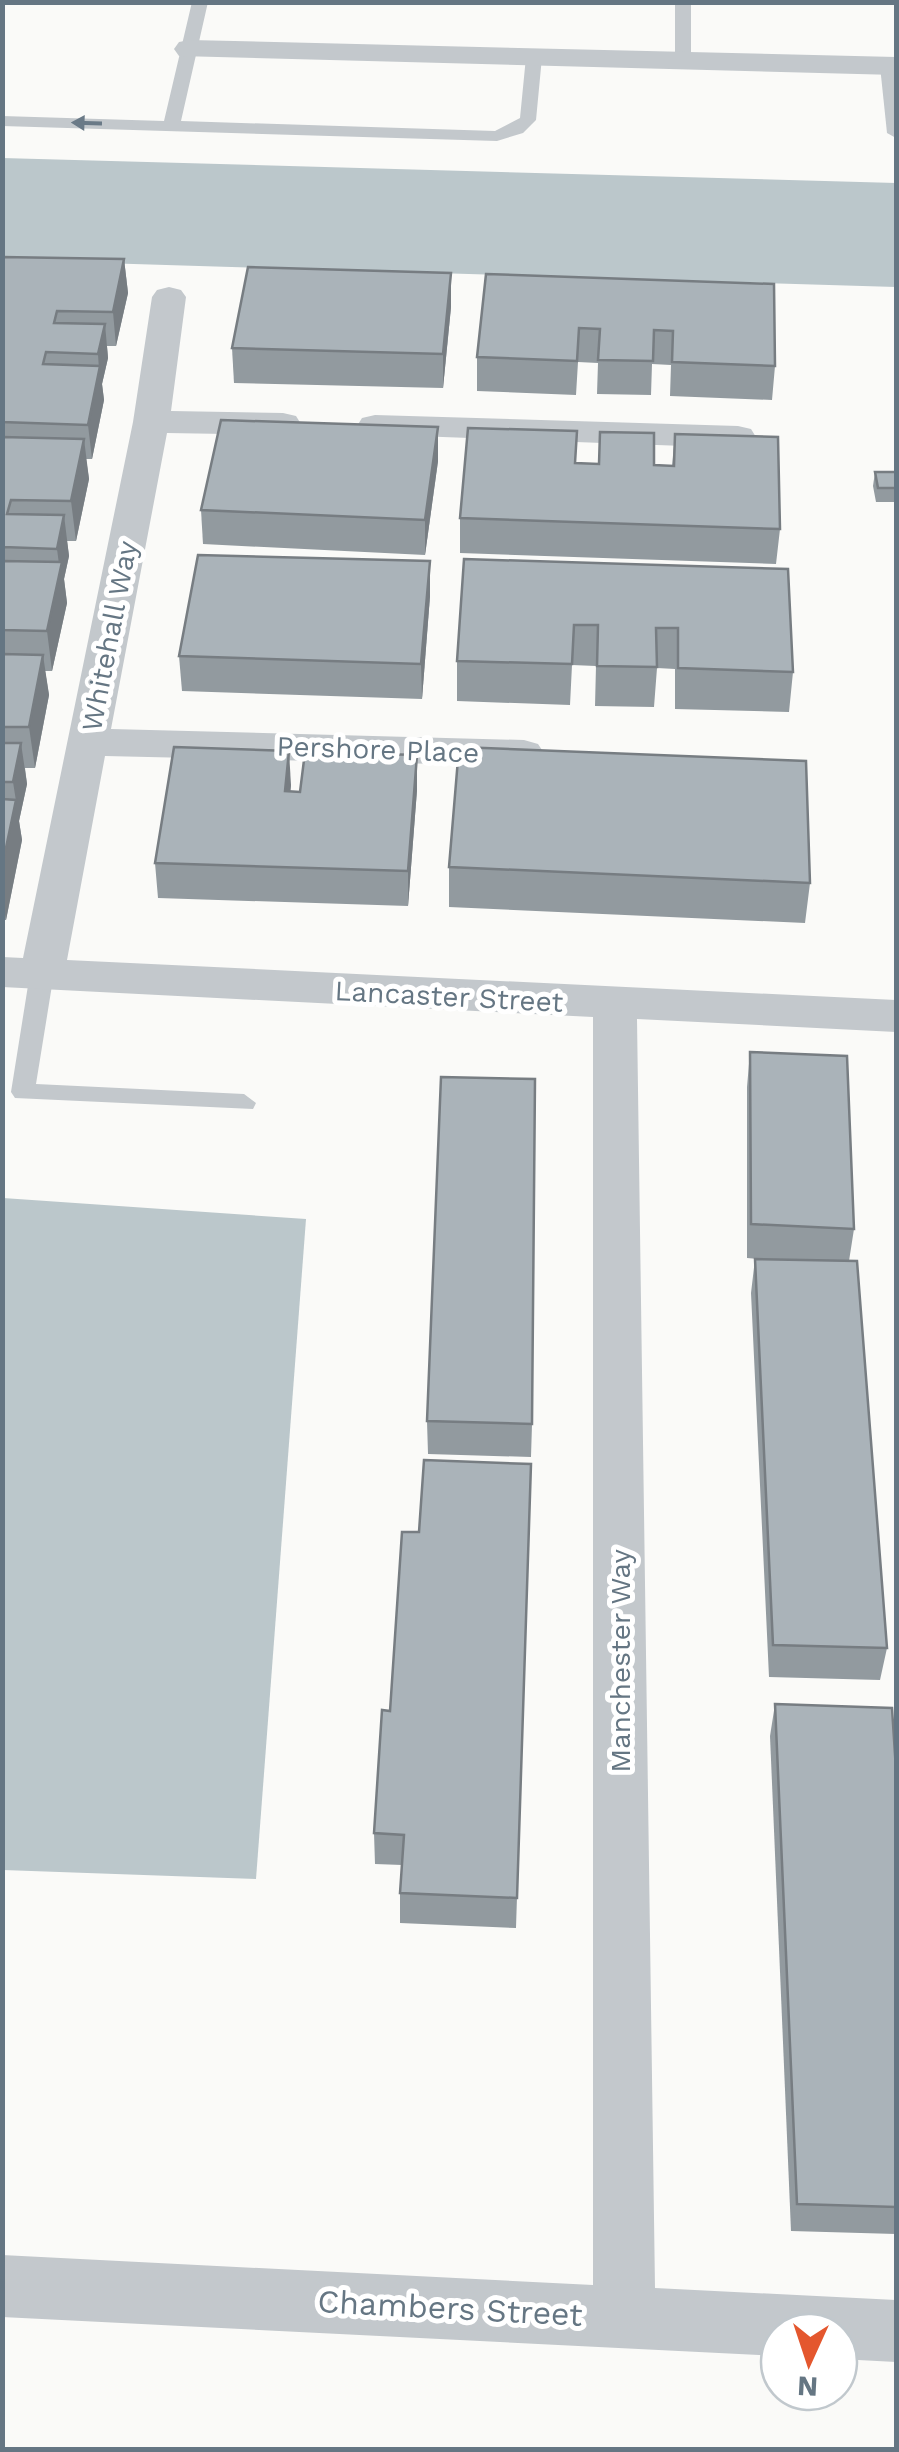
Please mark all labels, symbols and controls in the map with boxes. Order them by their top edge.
one-way arrow [70,115,102,131]
street label: Whitehall Way [75,538,144,734]
street label: Pershore Place [276,729,480,770]
street label: Lancaster Street [334,974,564,1019]
street label: Manchester Way [604,1549,637,1773]
street label: Chambers Street [316,2282,584,2334]
north arrow [759,2312,859,2412]
text: N [796,2369,819,2403]

